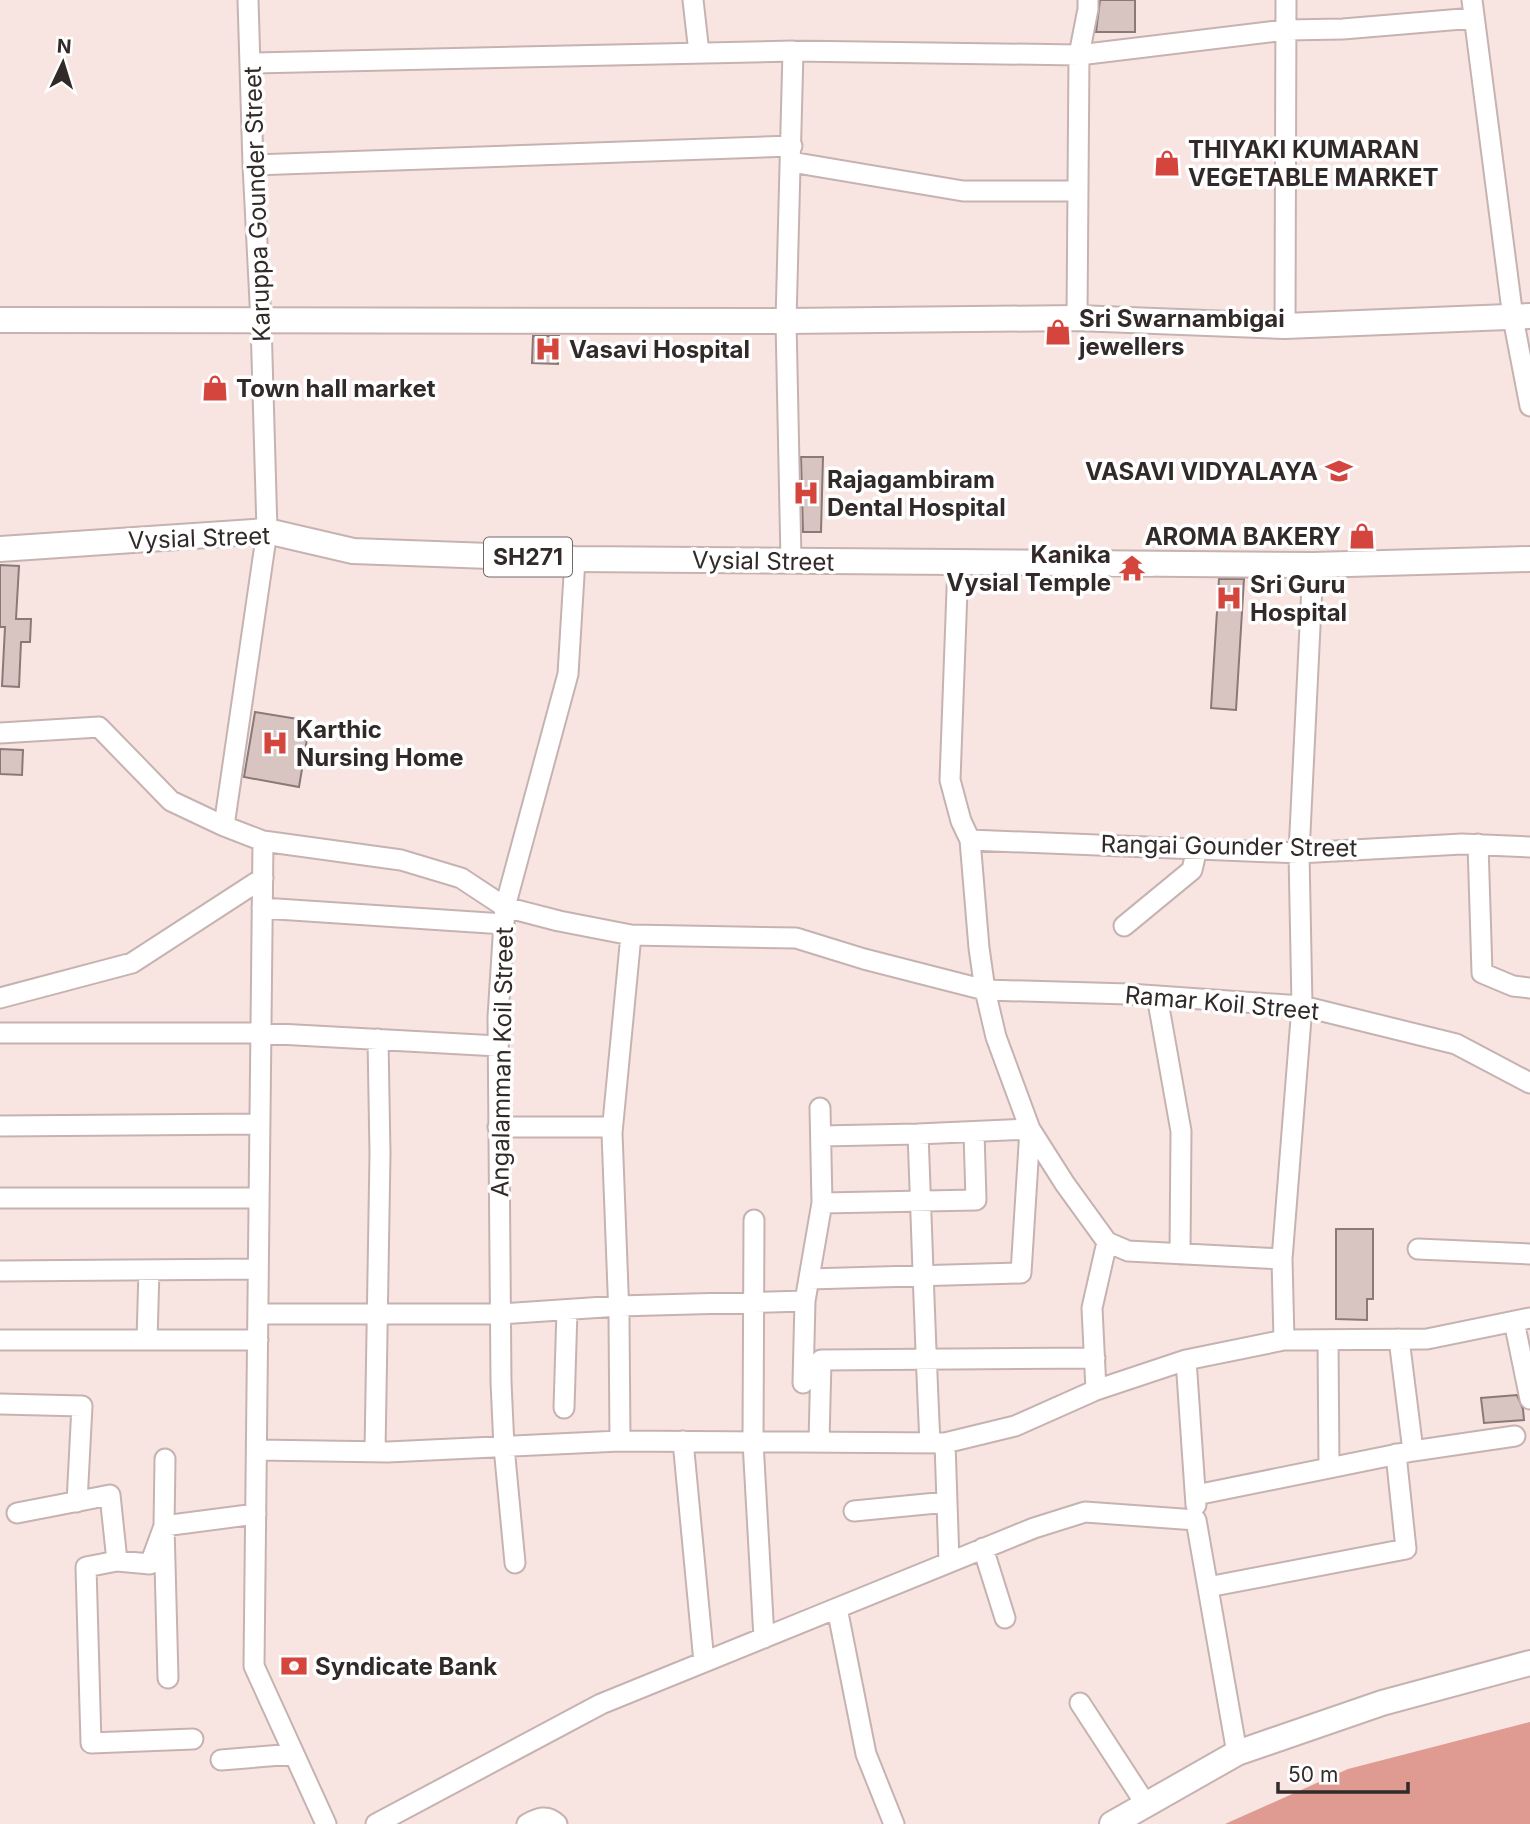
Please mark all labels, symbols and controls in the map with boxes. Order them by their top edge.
north arrow [28,28,98,98]
text: N [56,35,72,59]
street label: Karuppa Gounder Street [238,66,276,342]
place label: THIYAKI KUMARAN VEGETABLE MARKET [1188,135,1439,192]
shop icon: THIYAKI KUMARAN VEGETABLE MARKET [1152,148,1182,178]
place label: Sri Swarnambigai jewellers [1078,304,1285,361]
shop icon: Sri Swarnambigai jewellers [1043,317,1073,347]
hospital icon: Vasavi Hospital [533,334,563,364]
place label: Vasavi Hospital [569,335,750,364]
shop icon: Town hall market [200,373,230,403]
place label: Town hall market [236,374,436,403]
school or university icon: VASAVI VIDYALAYA [1324,456,1354,486]
place label: VASAVI VIDYALAYA [1085,457,1318,486]
place label: Rajagambiram Dental Hospital [827,465,1006,522]
hospital icon: Rajagambiram Dental Hospital [791,478,821,508]
street label: Vysial Street [127,521,271,555]
shop icon: AROMA BAKERY [1347,521,1377,551]
place label: AROMA BAKERY [1145,522,1341,551]
road number: SH271 [484,538,572,576]
place label: Kanika Vysial Temple [946,540,1111,597]
street label: Vysial Street [692,545,835,577]
temple icon: Kanika Vysial Temple [1117,553,1147,583]
place label: Sri Guru Hospital [1250,570,1347,627]
hospital icon: Sri Guru Hospital [1214,583,1244,613]
place label: Karthic Nursing Home [296,715,464,772]
hospital icon: Karthic Nursing Home [260,728,290,758]
street label: Rangai Gounder Street [1100,829,1358,863]
street label: Angalamman Koil Street [485,926,519,1197]
street label: Ramar Koil Street [1124,980,1320,1026]
bank icon: Syndicate Bank [279,1651,309,1681]
place label: Syndicate Bank [315,1652,497,1681]
scale bar [1278,1750,1408,1794]
text: 50 m [1288,1762,1338,1787]

